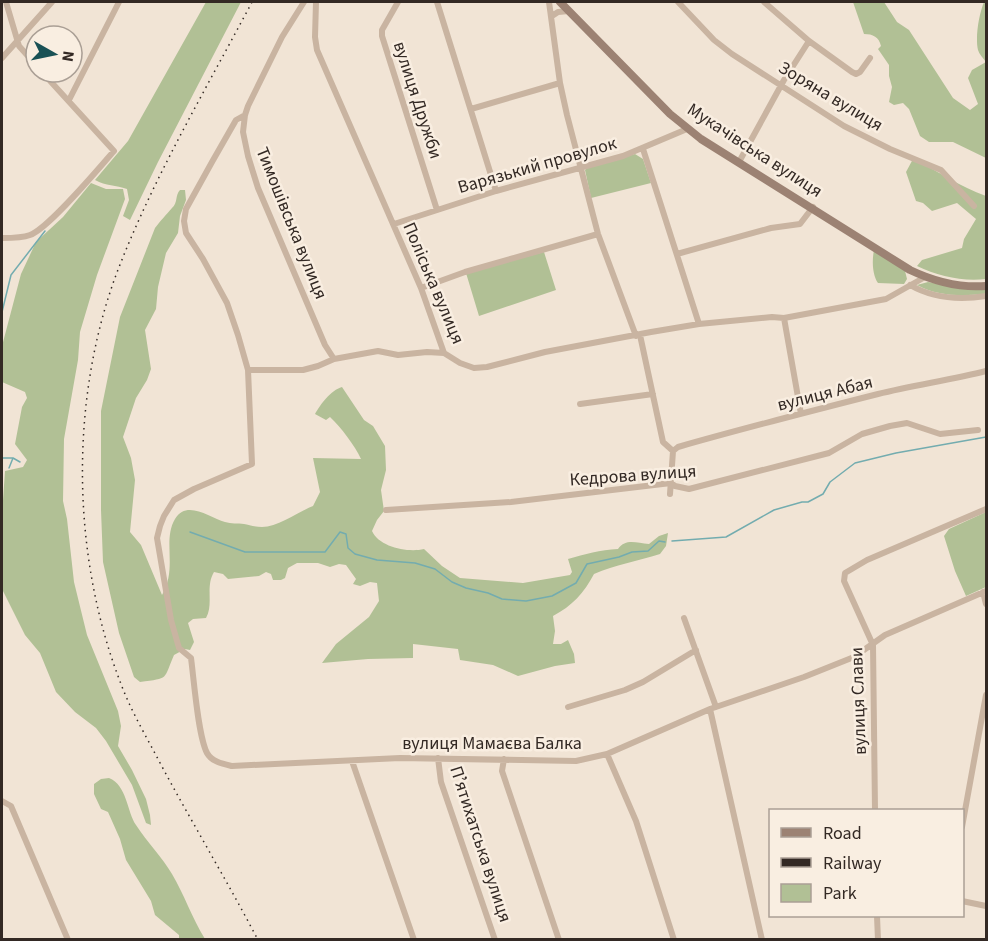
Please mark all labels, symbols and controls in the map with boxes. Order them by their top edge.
north arrow [24,24,84,84]
street label: вулиця Дружби [387,38,448,162]
text: N [56,49,80,63]
street label: Зоряна вулиця [774,55,888,138]
street label: Мукачівська вулиця [682,97,827,204]
street label: Варязький провулок [455,131,619,200]
street label: Тимошівська вулиця [250,143,333,303]
street label: Поліська вулиця [397,218,470,348]
street label: вулиця Абая [775,370,876,417]
street label: Кедрова вулиця [569,459,697,492]
street label: вулиця Слави [844,646,873,755]
street label: вулиця Мамаєва Балка [402,731,582,756]
street label: Пʼятихатська вулиця [443,763,518,926]
legend [769,809,964,917]
text: Road [823,821,862,846]
text: Railway [823,851,882,876]
text: Park [823,881,857,906]

